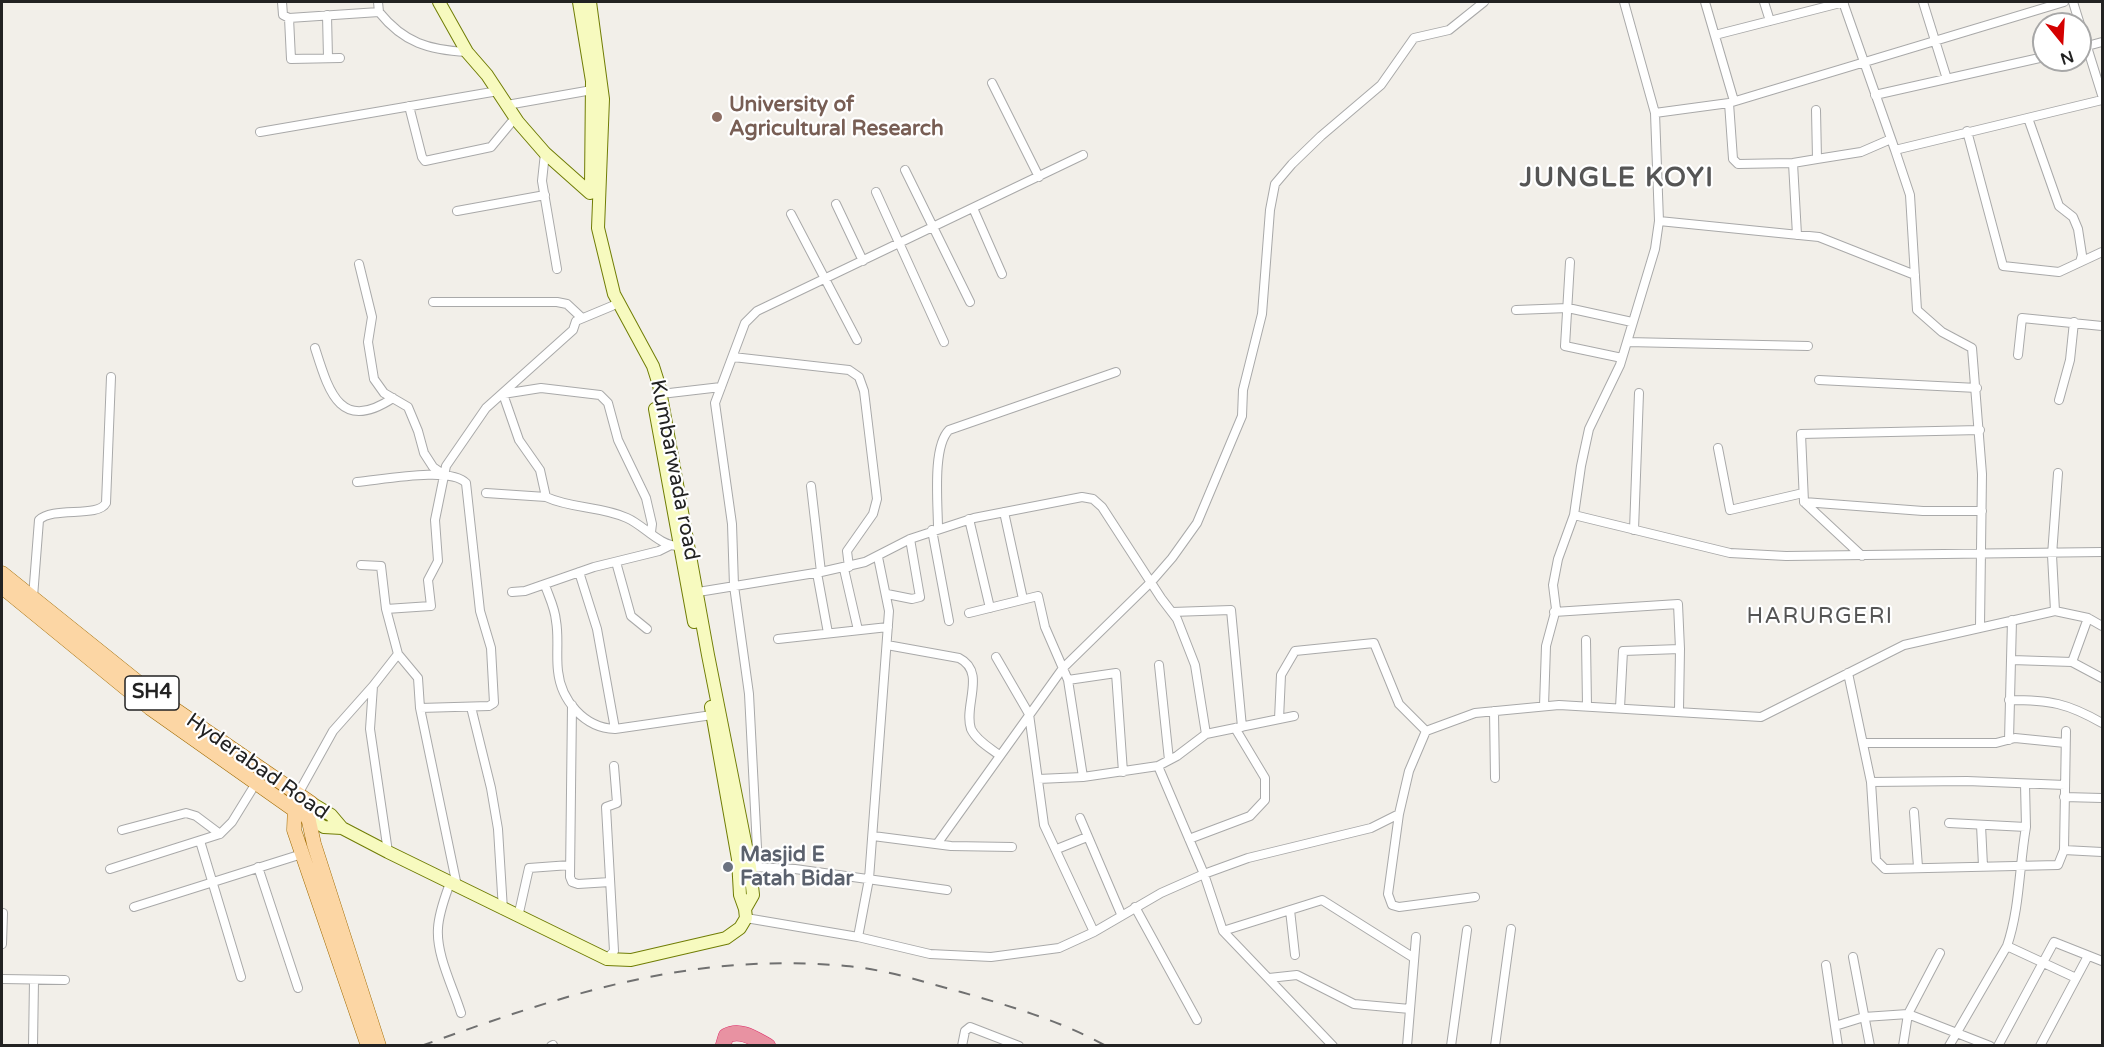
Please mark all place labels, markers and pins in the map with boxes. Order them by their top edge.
place label: University of Agricultural Research [729,92,944,142]
marker: University of Agricultural Research [710,110,724,124]
place label: Masjid E Fatah Bidar [740,842,854,892]
marker: Masjid E Fatah Bidar [721,860,735,874]

